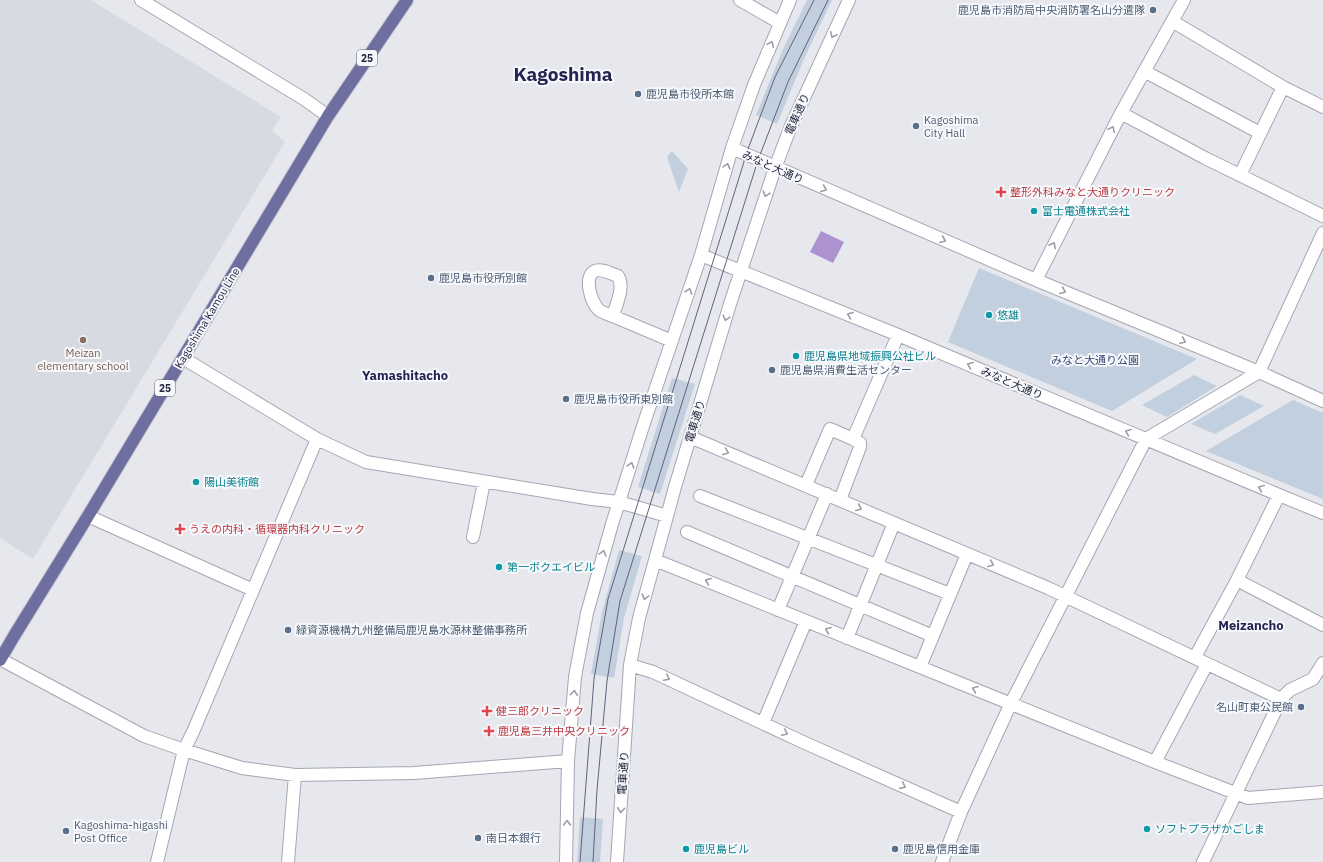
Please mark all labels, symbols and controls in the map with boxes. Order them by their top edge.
place label: 鹿児島市消防局中央消防署名山分遣隊 [958,3,1145,17]
marker: 鹿児島市消防局中央消防署名山分遣隊 [1148,5,1158,15]
one-way arrow [830,31,838,39]
one-way arrow [767,41,775,48]
road number: 25 [357,50,377,66]
district label: Kagoshima [513,62,613,86]
place label: 鹿児島市役所本館 [646,87,734,101]
marker: 鹿児島市役所本館 [633,89,643,99]
street label: 電車通り [782,91,812,137]
place label: Kagoshima City Hall [924,113,979,140]
marker: Kagoshima City Hall [911,121,921,131]
one-way arrow [1107,126,1115,134]
street label: みなと大通り [740,147,806,187]
one-way arrow [722,163,731,170]
one-way arrow [820,184,827,192]
place label: 整形外科みなと大通りクリニック [1010,185,1175,199]
marker: 整形外科みなと大通りクリニック [995,186,1007,198]
one-way arrow [763,190,771,197]
place label: 富士電通株式会社 [1042,204,1130,218]
marker: 富士電通株式会社 [1029,206,1039,216]
one-way arrow [939,235,946,243]
one-way arrow [1049,242,1056,249]
street label: Kagoshima Kamou Line [171,265,243,371]
place label: 鹿児島市役所別館 [439,271,527,285]
marker: 鹿児島市役所別館 [426,273,436,283]
one-way arrow [1058,286,1066,294]
one-way arrow [684,287,693,294]
place label: 悠雄 [997,308,1019,322]
marker: 悠雄 [984,310,994,320]
one-way arrow [846,312,854,320]
one-way arrow [722,314,731,321]
marker: Meizan elementary school [78,335,88,345]
one-way arrow [1178,336,1186,344]
place label: Meizan elementary school [37,346,129,373]
place label: 鹿児島県地域振興公社ビル [804,349,936,363]
marker: 鹿児島県地域振興公社ビル [791,351,801,361]
park label: みなと大通り公園 [1051,353,1139,367]
one-way arrow [966,362,974,370]
place label: 鹿児島県消費生活センター [780,363,912,377]
street label: みなと大通り [979,364,1045,402]
marker: 鹿児島県消費生活センター [767,365,777,375]
district label: Yamashitacho [362,367,448,384]
road number: 25 [155,380,175,396]
place label: 鹿児島市役所東別館 [574,392,673,406]
marker: 鹿児島市役所東別館 [561,394,571,404]
street label: 電車通り [682,398,708,444]
one-way arrow [1125,428,1132,436]
one-way arrow [722,447,730,455]
one-way arrow [626,462,634,469]
place label: 陽山美術館 [204,475,259,489]
marker: 陽山美術館 [191,477,201,487]
one-way arrow [1257,485,1265,493]
one-way arrow [854,503,862,511]
place label: うえの内科・循環器内科クリニック [189,522,365,536]
marker: うえの内科・循環器内科クリニック [174,523,186,535]
one-way arrow [599,549,607,556]
place label: 第一ボクエイビル [507,560,595,574]
one-way arrow [988,560,995,568]
marker: 第一ボクエイビル [494,562,504,572]
one-way arrow [704,578,711,586]
one-way arrow [641,594,650,601]
district label: Meizancho [1218,617,1284,634]
place label: 緑資源機構九州整備局鹿児島水源林整備事務所 [296,623,528,637]
marker: 緑資源機構九州整備局鹿児島水源林整備事務所 [283,625,293,635]
one-way arrow [825,627,833,635]
one-way arrow [663,673,670,681]
one-way arrow [971,686,979,694]
one-way arrow [569,690,578,696]
place label: 名山町東公民館 [1216,700,1293,714]
marker: 名山町東公民館 [1296,702,1306,712]
place label: 健三郎クリニック [496,704,584,718]
marker: 健三郎クリニック [481,705,493,717]
place label: 鹿児島三井中央クリニック [498,724,630,738]
marker: 鹿児島三井中央クリニック [483,725,495,737]
one-way arrow [780,728,788,736]
street label: 電車通り [614,751,632,795]
one-way arrow [899,781,907,789]
one-way arrow [616,807,625,813]
place label: Kagoshima-higashi Post Office [74,818,168,845]
one-way arrow [562,820,571,826]
place label: ソフトプラザかごしま [1155,822,1265,836]
marker: ソフトプラザかごしま [1142,824,1152,834]
marker: Kagoshima-higashi Post Office [61,826,71,836]
place label: 南日本銀行 [486,831,541,845]
marker: 南日本銀行 [473,833,483,843]
place label: 鹿児島ビル [694,842,749,856]
place label: 鹿児島信用金庫 [903,842,980,856]
marker: 鹿児島ビル [681,844,691,854]
marker: 鹿児島信用金庫 [890,844,900,854]

